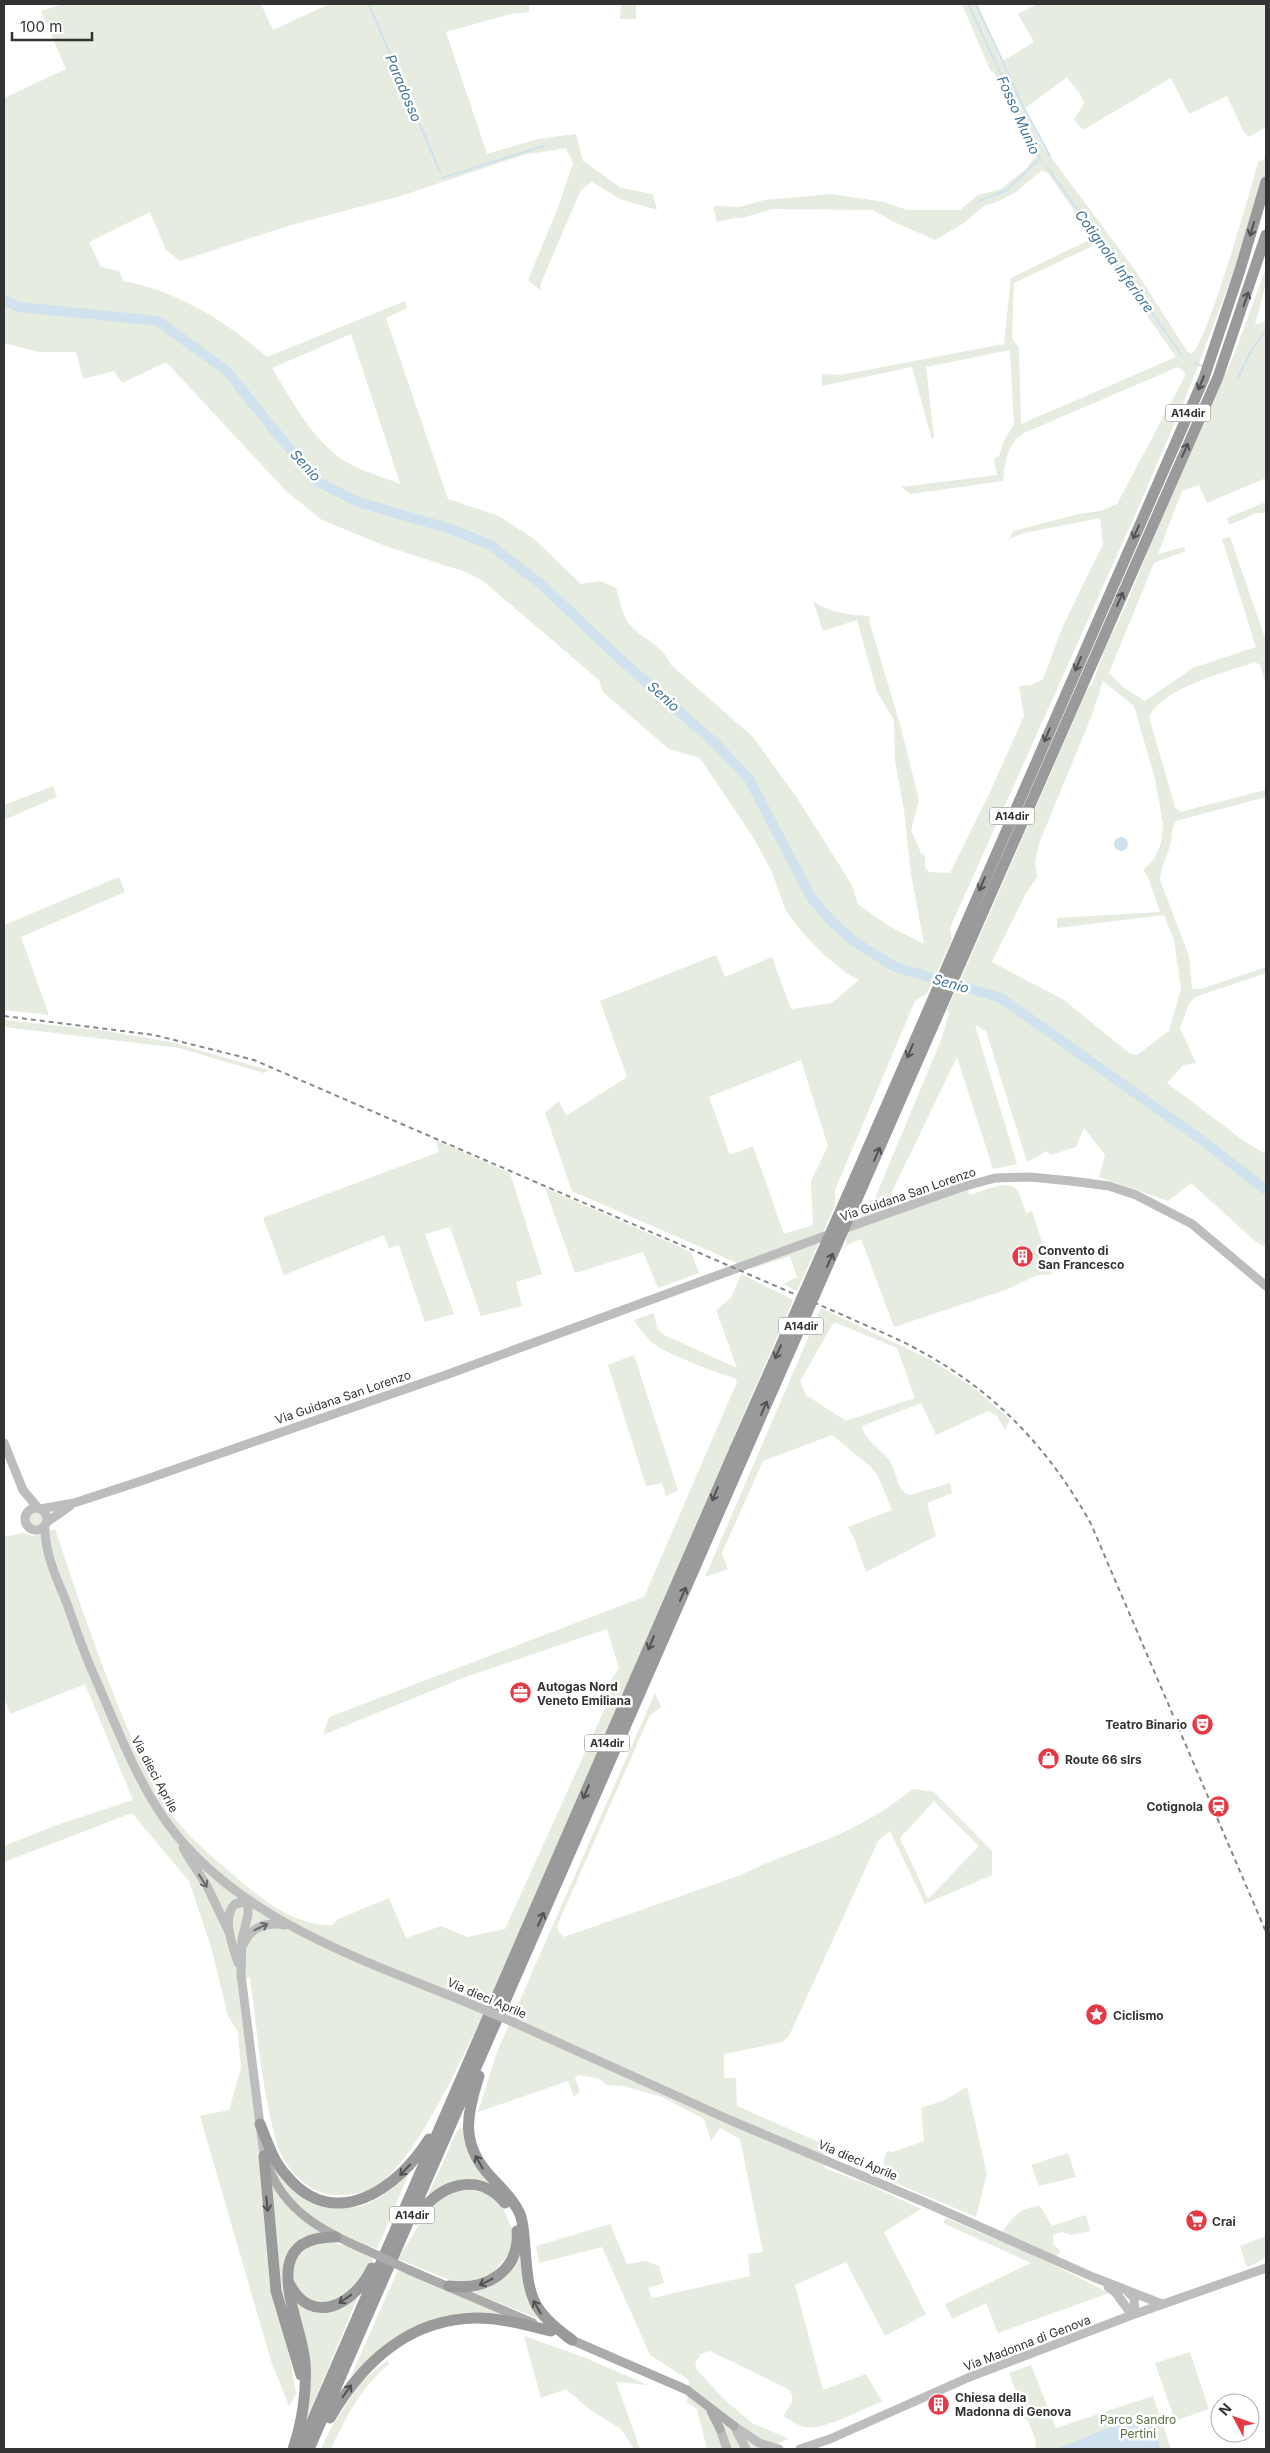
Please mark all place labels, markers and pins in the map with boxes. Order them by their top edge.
place label: Convento di San Francesco [1038,1243,1124,1272]
building icon: Convento di San Francesco [1010,1245,1034,1269]
place label: Autogas Nord Veneto Emiliana [537,1679,631,1708]
office icon: Autogas Nord Veneto Emiliana [509,1681,533,1705]
theatre icon: Teatro Binario [1191,1712,1215,1736]
place label: Teatro Binario [1105,1717,1187,1732]
shop icon: Route 66 slrs [1037,1747,1061,1771]
place label: Route 66 slrs [1065,1752,1142,1767]
station icon: Cotignola [1207,1794,1231,1818]
place label: Cotignola [1146,1799,1203,1814]
place icon: Ciclismo [1085,2003,1109,2027]
place label: Ciclismo [1113,2008,1164,2023]
supermarket icon: Crai [1184,2209,1208,2233]
place label: Crai [1212,2214,1236,2229]
place label: Chiesa della Madonna di Genova [955,2390,1071,2419]
building icon: Chiesa della Madonna di Genova [927,2392,951,2416]

